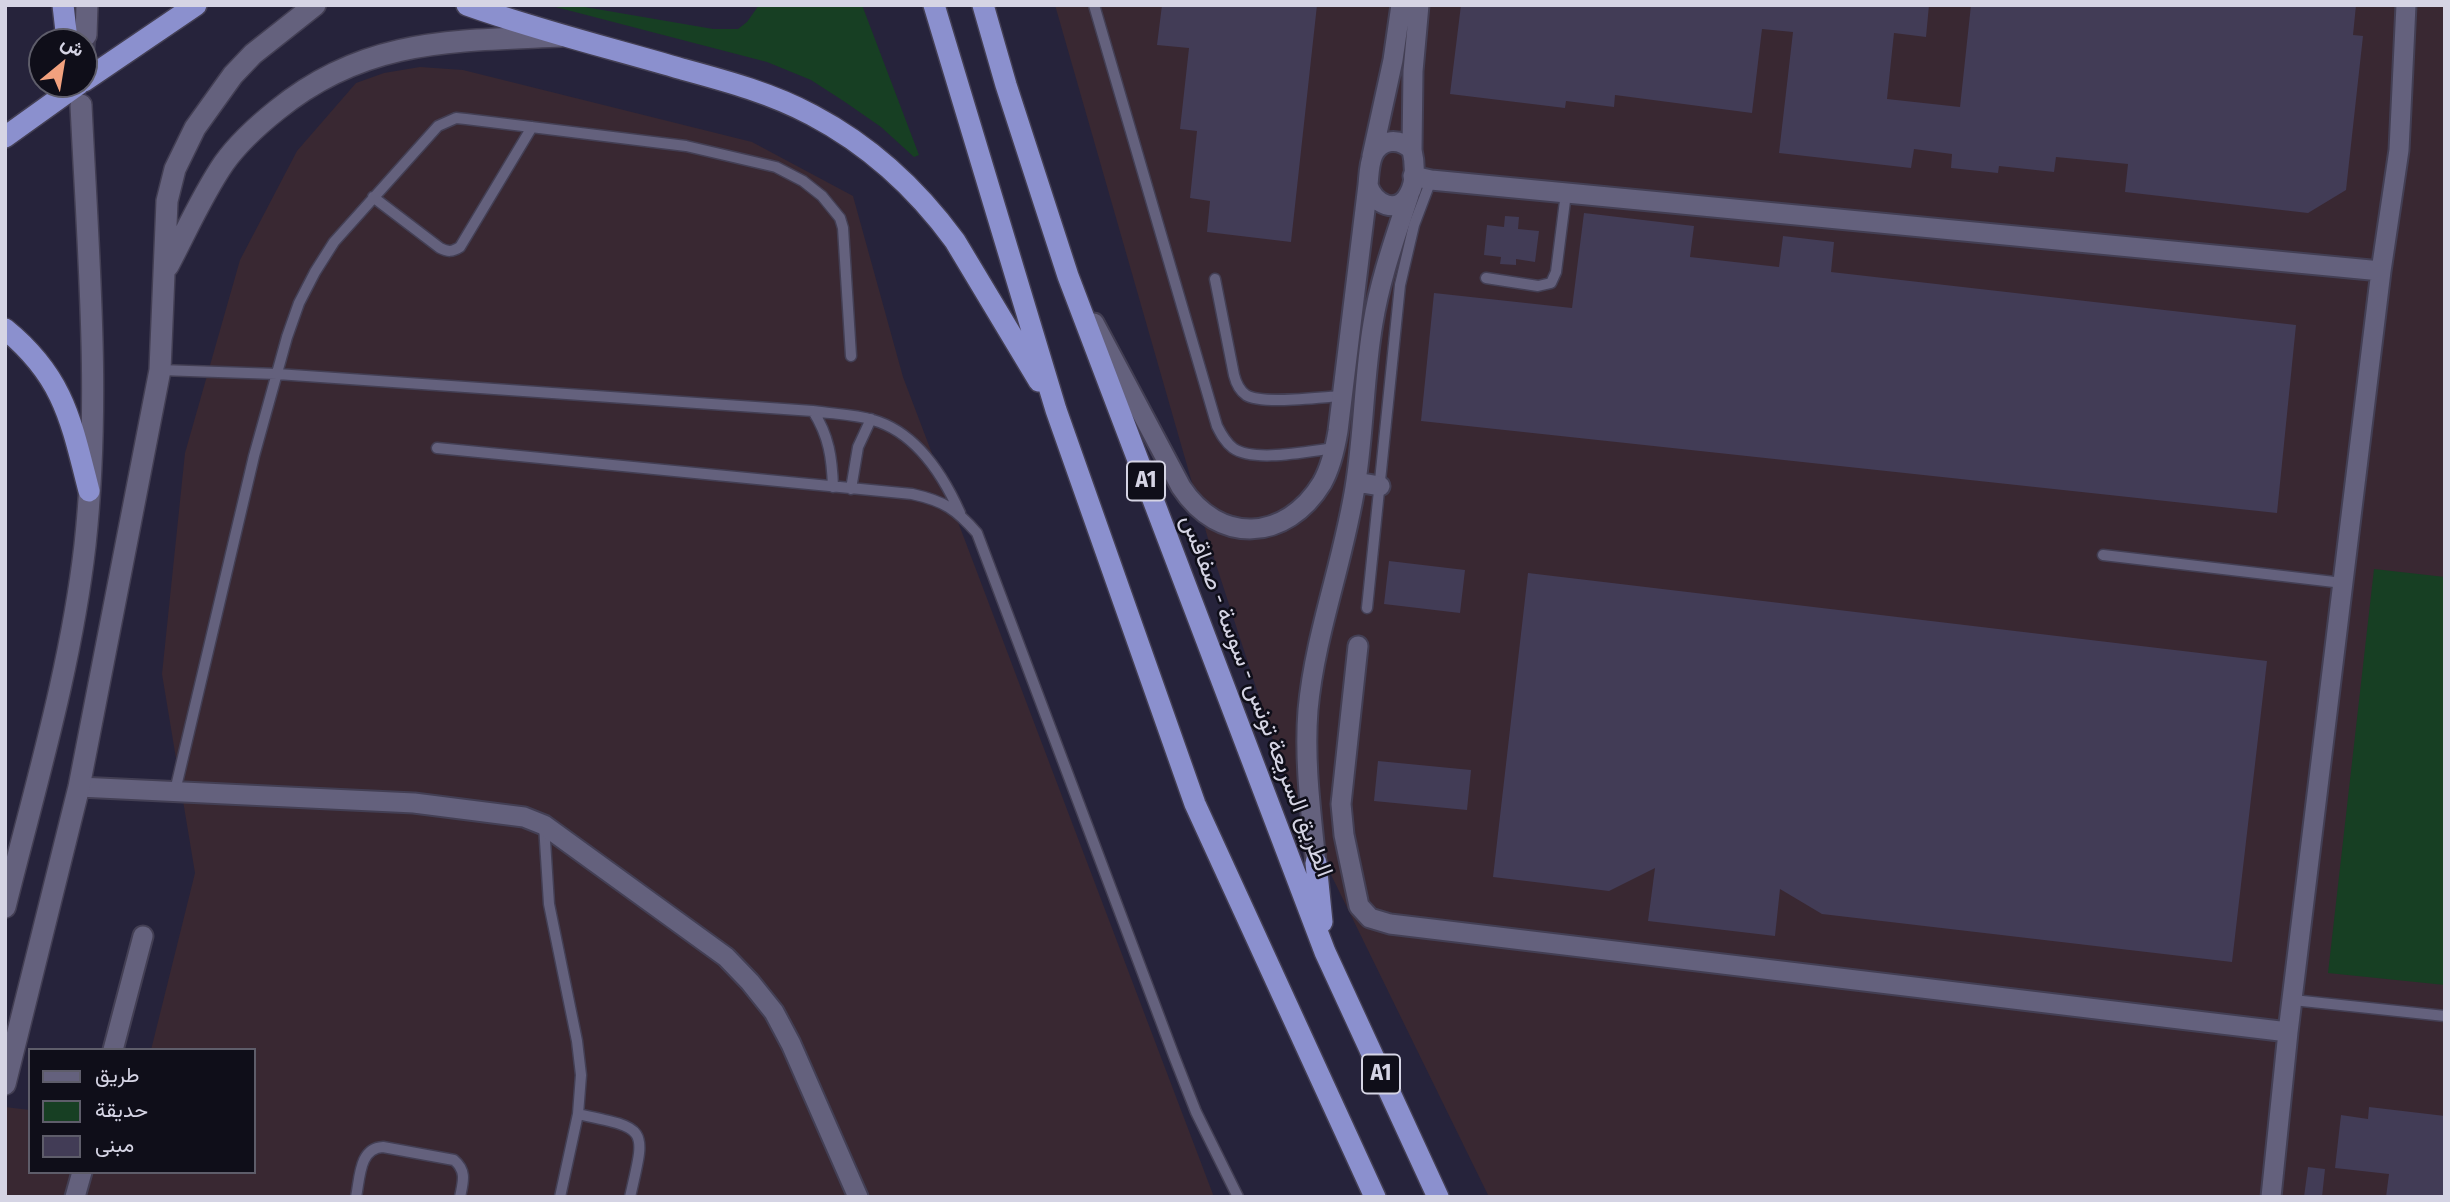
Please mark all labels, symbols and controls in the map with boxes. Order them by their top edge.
north arrow [28,28,98,98]
text: ش [57,30,88,62]
road number: A1 [1127,461,1165,500]
street label: الطريق السريعة تونس - سوسة - صفاقس [1173,511,1339,881]
legend [28,1048,256,1174]
road number: A1 [1362,1054,1400,1093]
text: طريق [95,1062,140,1088]
text: حديقة [95,1097,148,1123]
text: مبنى [95,1132,134,1158]

